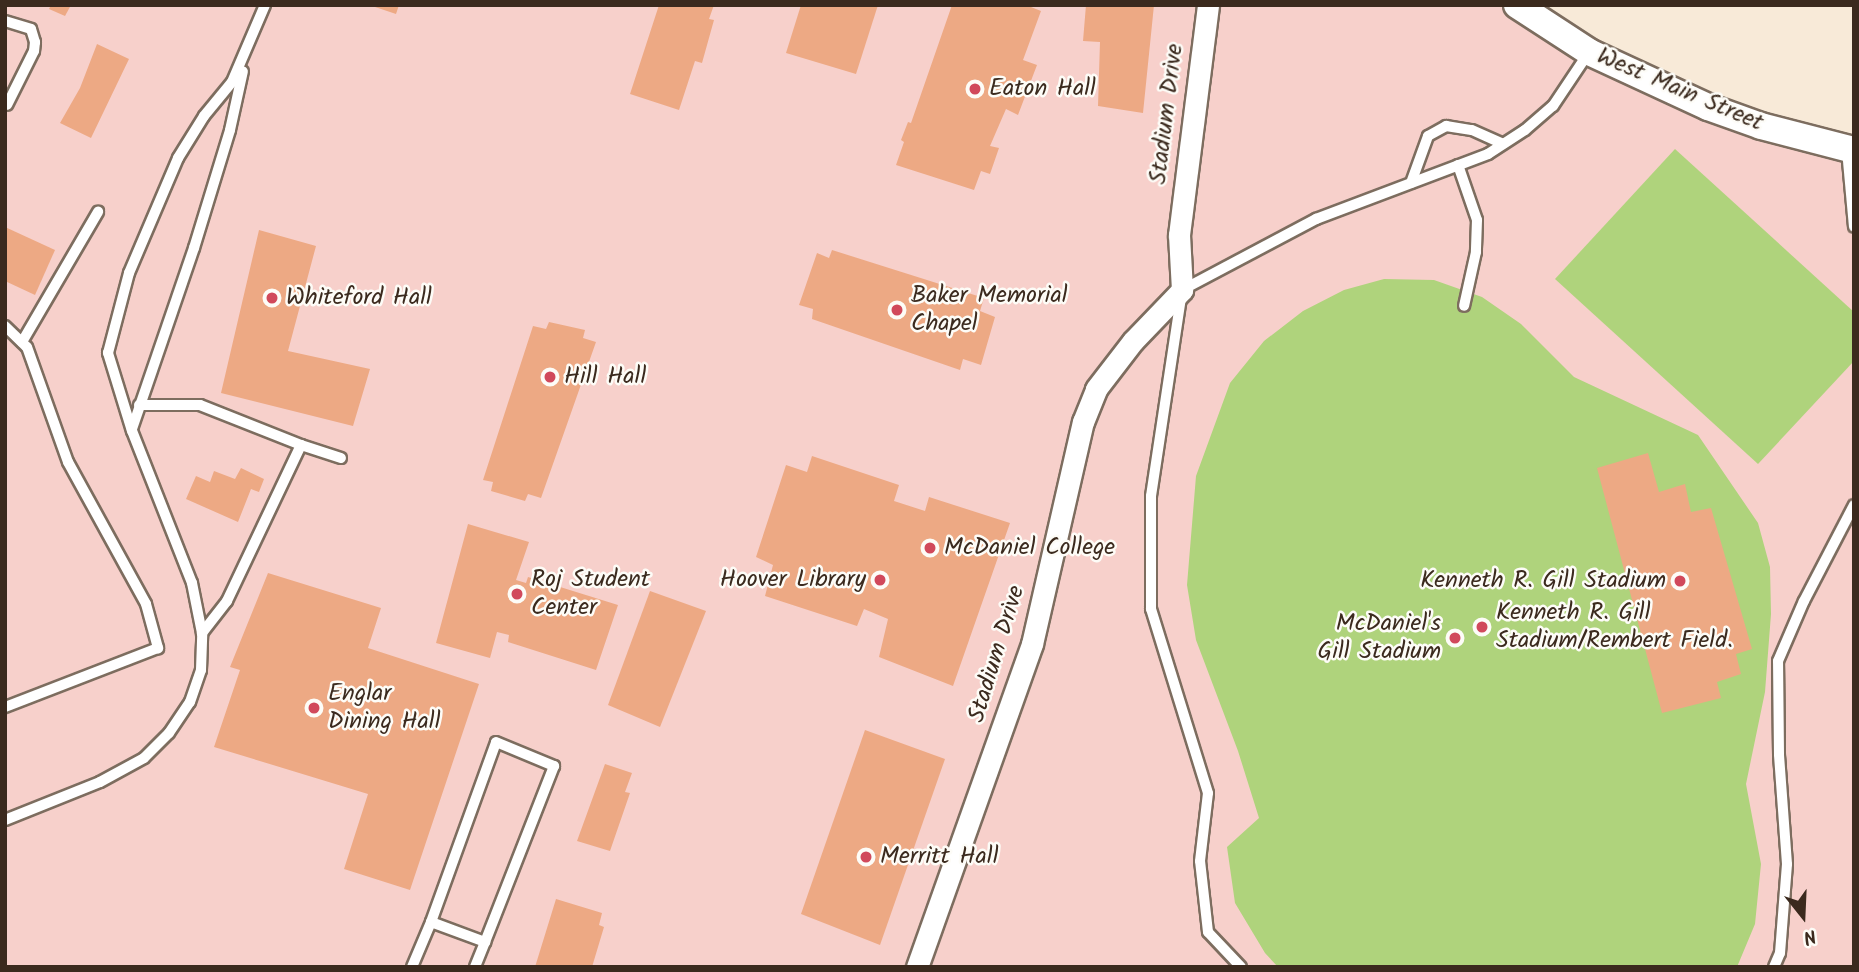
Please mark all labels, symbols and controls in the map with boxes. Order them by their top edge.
street label: Stadium Drive [1144,42,1190,186]
street label: West Main Street [1593,42,1767,138]
place label: Eaton Hall [989,75,1096,103]
marker: Eaton Hall [967,81,983,97]
place label: Baker Memorial Chapel [911,282,1068,338]
place label: Whiteford Hall [286,284,432,312]
marker: Whiteford Hall [264,290,280,306]
marker: Baker Memorial Chapel [889,302,905,318]
place label: Hill Hall [564,363,646,391]
marker: Hill Hall [542,369,558,385]
place label: McDaniel College [944,534,1115,562]
marker: McDaniel College [922,540,938,556]
place label: Roj Student Center [531,566,650,622]
place label: Hoover Library [720,566,866,594]
place label: Kenneth R. Gill Stadium [1420,567,1666,595]
marker: Hoover Library [872,572,888,588]
marker: Kenneth R. Gill Stadium [1672,573,1688,589]
street label: Stadium Drive [963,582,1031,726]
marker: Roj Student Center [509,586,525,602]
place label: Kenneth R. Gill Stadium/Rembert Field. [1496,599,1733,655]
place label: McDaniel's Gill Stadium [1318,610,1441,666]
marker: Kenneth R. Gill Stadium/Rembert Field. [1474,619,1490,635]
marker: McDaniel's Gill Stadium [1447,630,1463,646]
place label: Englar Dining Hall [328,680,441,736]
marker: Englar Dining Hall [306,700,322,716]
place label: Merritt Hall [880,843,999,871]
marker: Merritt Hall [858,849,874,865]
north arrow [1768,881,1838,951]
text: N [1799,920,1820,952]

